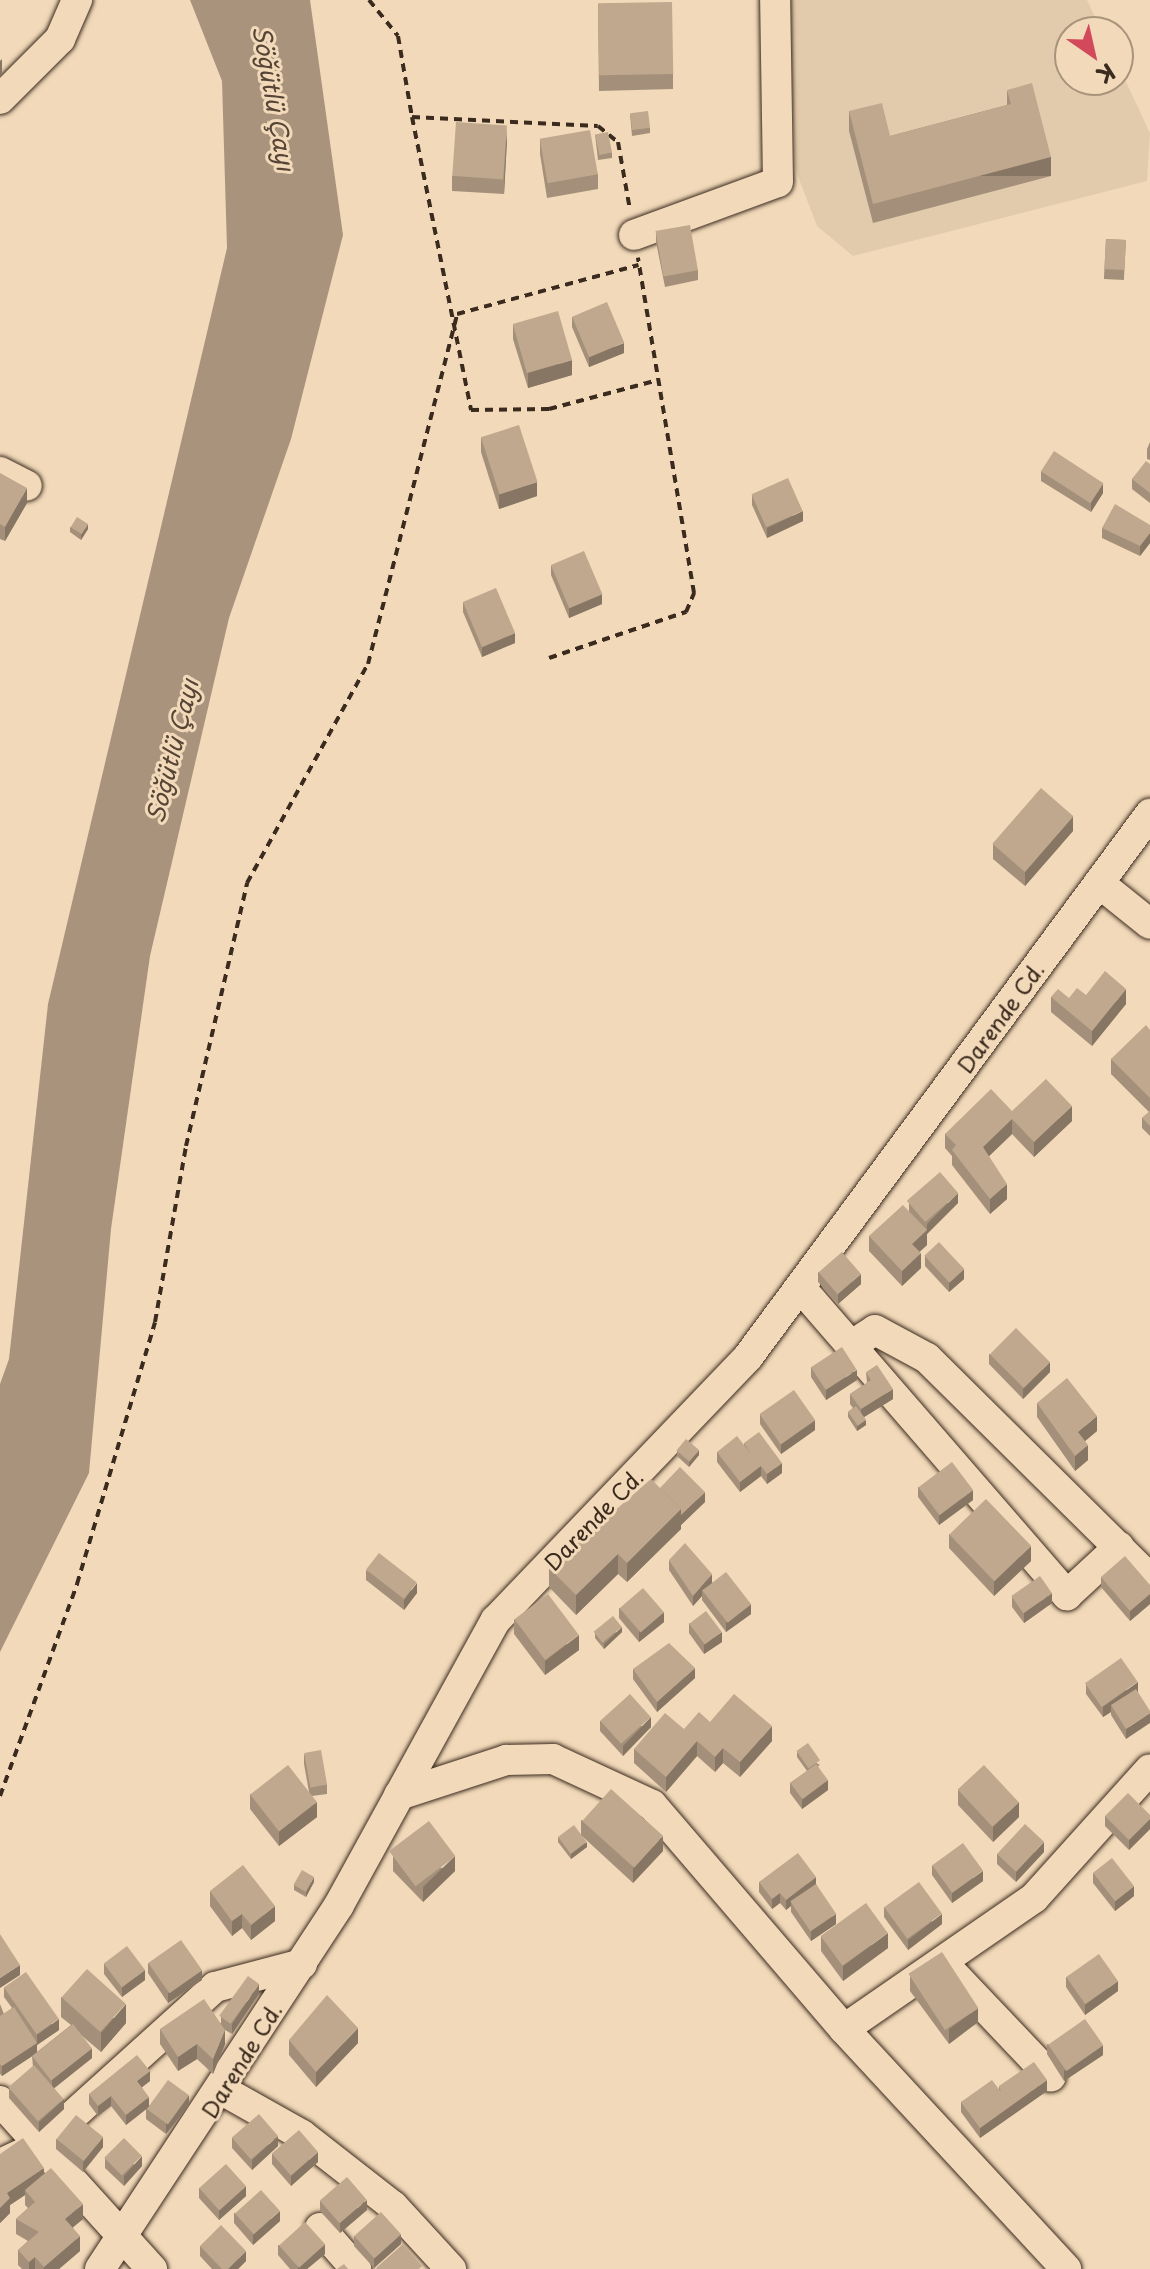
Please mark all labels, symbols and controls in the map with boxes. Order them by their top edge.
north arrow [1054,16,1134,96]
water label: Söğütlü Çayı [247,23,301,173]
text: K [1091,56,1122,93]
water label: Söğütlü Çayı [140,676,204,826]
street label: Darende Cd. [951,956,1049,1078]
street label: Darende Cd. [538,1463,648,1575]
street label: Darende Cd. [195,1998,287,2122]

